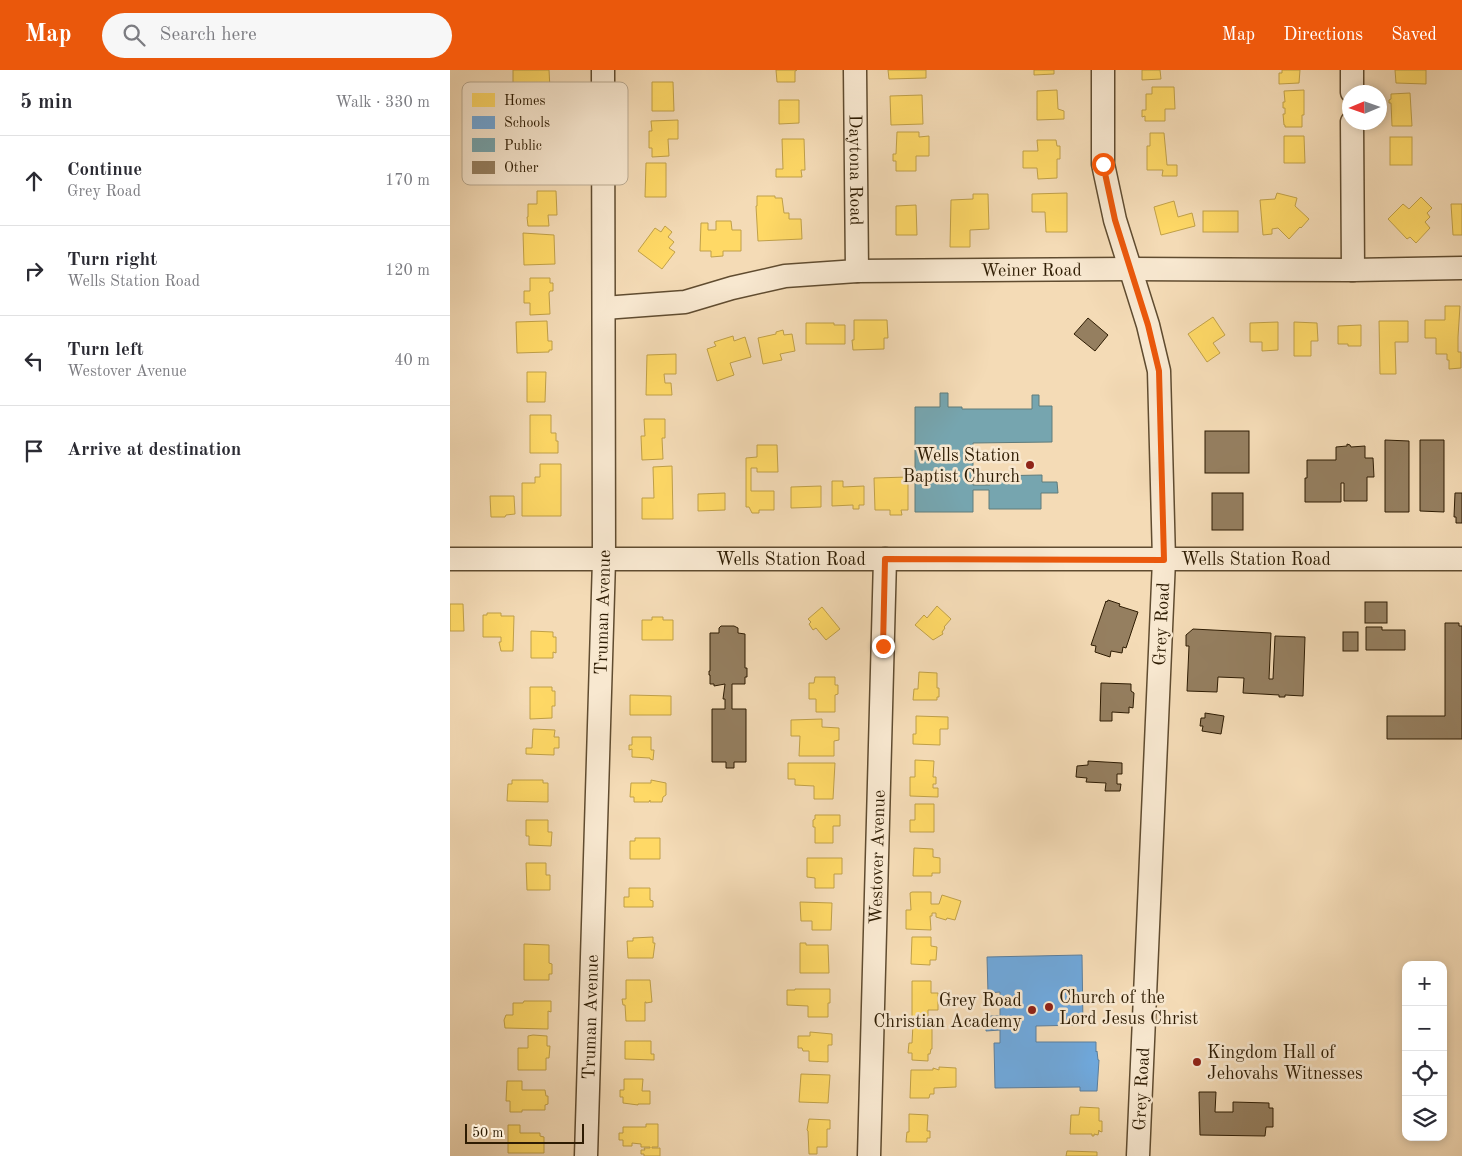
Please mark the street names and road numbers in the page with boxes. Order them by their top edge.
street label: Daytona Road [845,114,865,226]
street label: Weiner Road [981,261,1082,280]
street label: Truman Avenue [593,550,614,675]
street label: Wells Station Road [716,551,866,569]
street label: Wells Station Road [1181,551,1331,569]
street label: Grey Road [1151,582,1173,666]
street label: Westover Avenue [867,790,889,925]
street label: Truman Avenue [580,954,602,1080]
street label: Grey Road [1131,1047,1153,1131]

